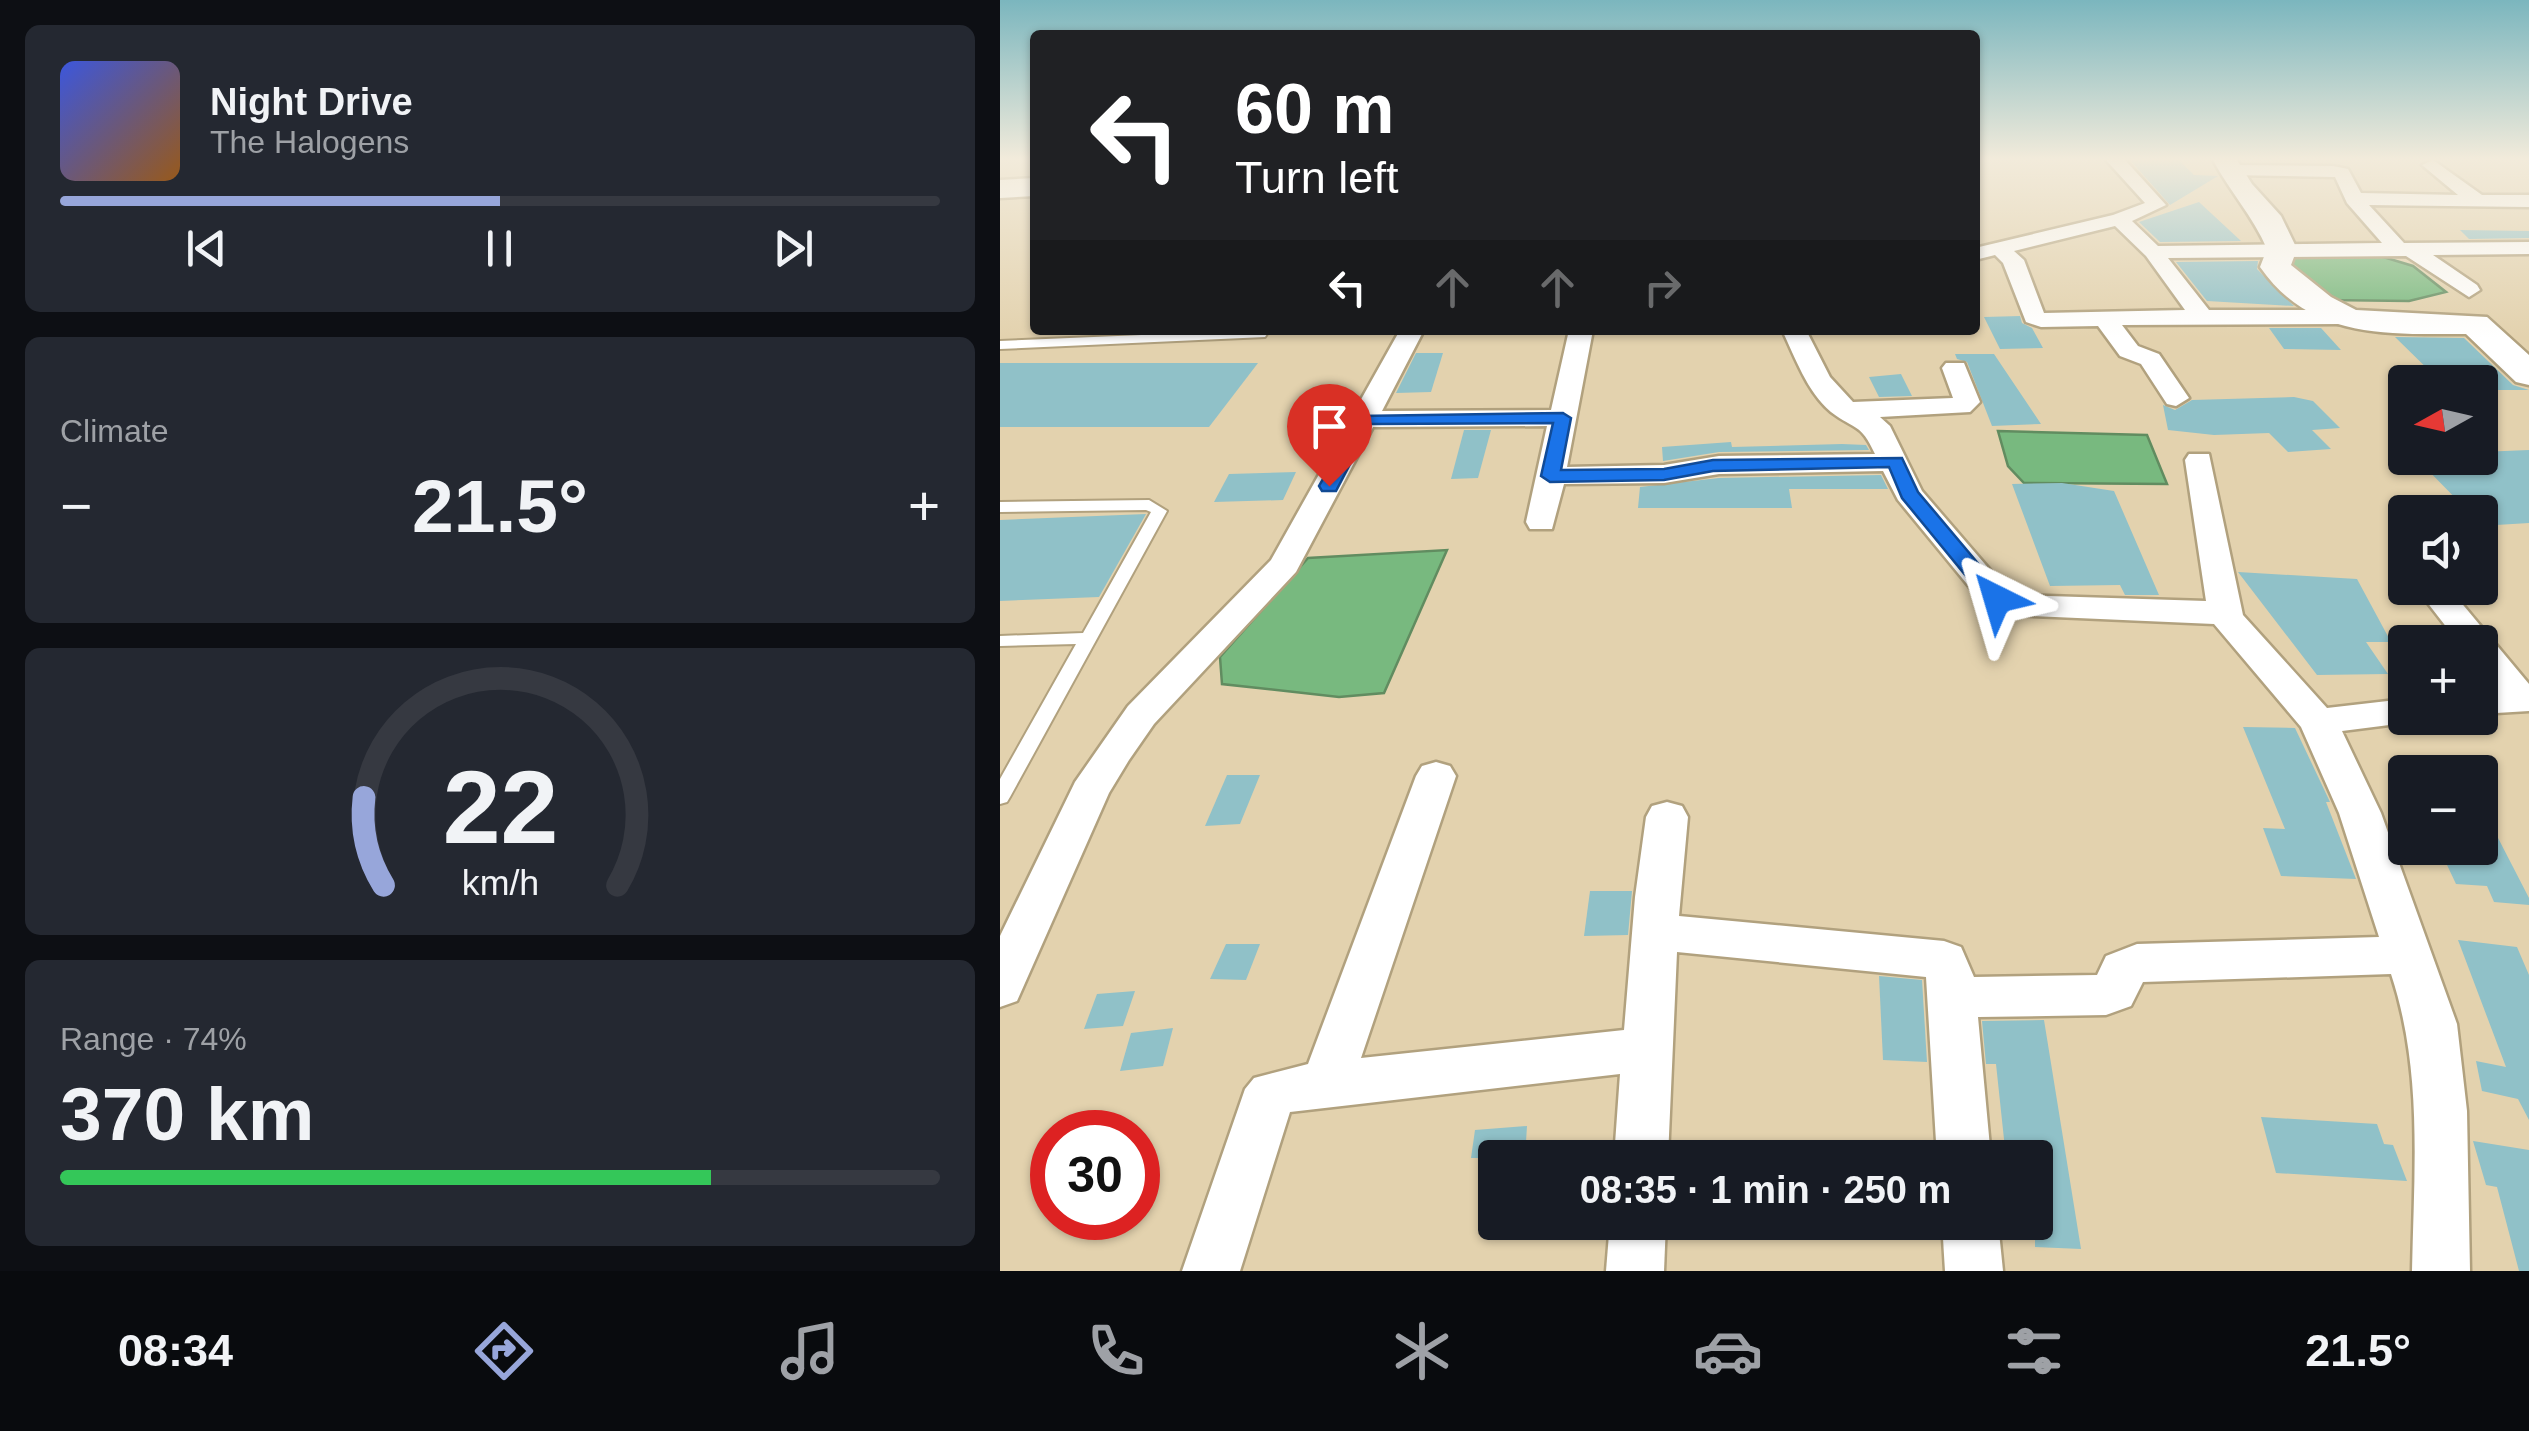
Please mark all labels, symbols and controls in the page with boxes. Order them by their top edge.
icon: left [1070,70,1200,200]
text: 60 m [1235,70,1395,148]
text: Night Drive [210,81,413,123]
text: The Halogens [210,124,409,160]
text: Turn left [1235,152,1398,203]
icon: previous [179,221,234,276]
icon: pause [472,221,527,276]
icon: next [766,221,821,276]
icon: left [1320,260,1375,315]
icon: ahead [1425,260,1480,315]
icon: ahead [1530,260,1585,315]
icon: right [1635,260,1690,315]
north arrow [2388,365,2498,475]
map controls [2388,365,2498,865]
pin [1287,384,1372,487]
icon: arrive [1302,399,1357,454]
text: Climate [60,413,168,449]
text: 21.5° [412,464,588,548]
text: − [60,475,92,537]
text: + [908,475,940,537]
button: sound [2388,495,2498,605]
position arrow [1945,547,2049,651]
button: + [2388,625,2498,735]
text: 22 [442,749,558,865]
button: − [2388,755,2498,865]
text: km/h [461,863,539,903]
text: Range · 74% [60,1021,247,1057]
text: 370 km [60,1072,314,1156]
speed limit sign: 30 [1030,1110,1160,1240]
text: 08:35 · 1 min · 250 m [1580,1169,1951,1211]
icon: directions [469,1316,539,1386]
icon: music [775,1316,845,1386]
icon: phone [1081,1316,1151,1386]
icon: climate [1387,1316,1457,1386]
icon: car [1693,1316,1763,1386]
icon: filters [1999,1316,2069,1386]
text: 08:34 [118,1325,233,1376]
text: 21.5° [2305,1325,2411,1376]

